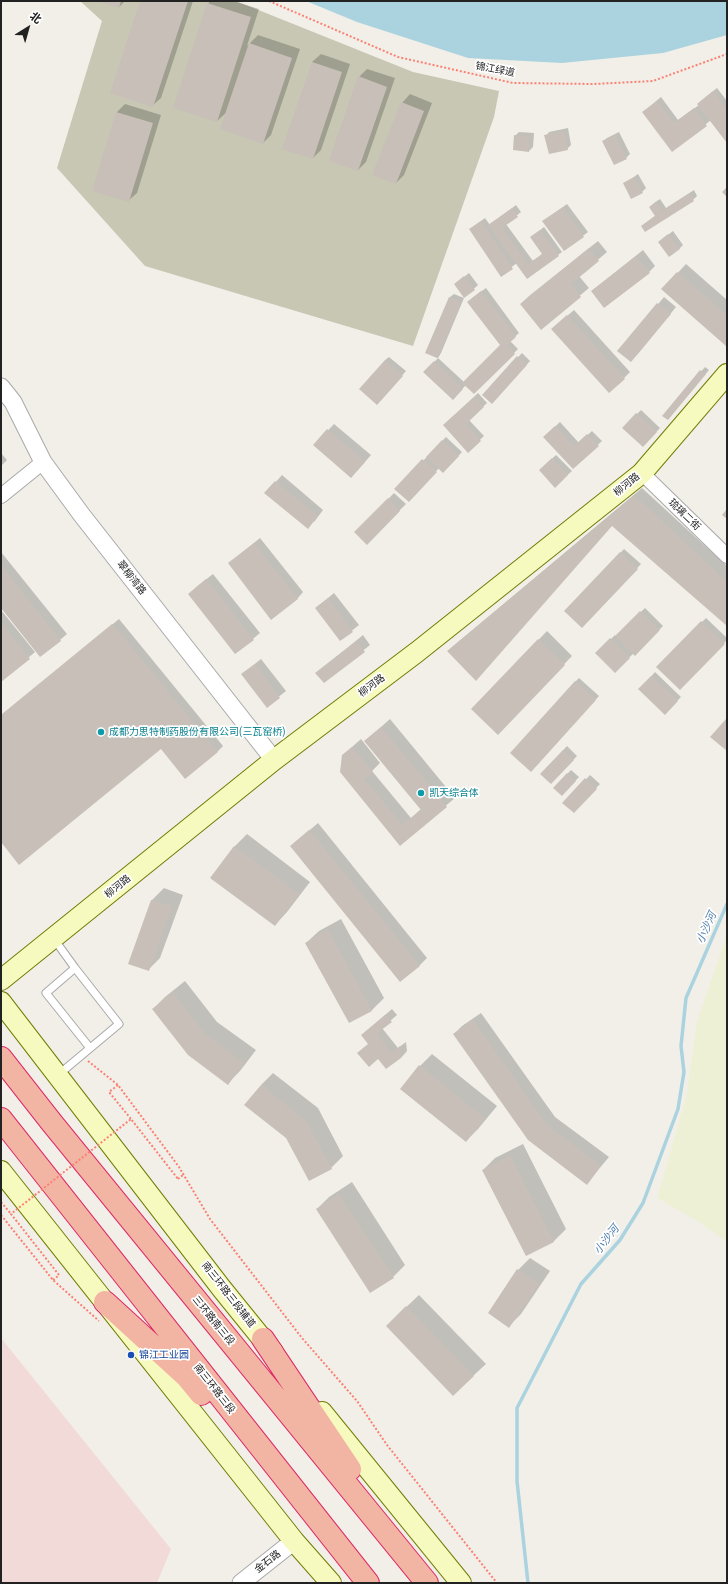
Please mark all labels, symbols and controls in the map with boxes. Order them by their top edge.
north arrow [8,8,48,48]
text: 北 [27,10,44,27]
street label: 锦江绿道 [474,60,516,80]
street label: 柳河路 [612,471,642,499]
street label: 琉璃二街 [665,497,703,533]
street label: 翠柳湾路 [114,559,148,597]
street label: 柳河路 [356,672,388,700]
place label: 成都力思特制药股份有限公司(三瓦窑桥) [109,726,285,738]
marker: 成都力思特制药股份有限公司(三瓦窑桥) [96,727,106,737]
place label: 凯天综合体 [429,787,479,799]
marker: 凯天综合体 [416,788,426,798]
street label: 柳河路 [103,873,133,901]
water label: 小沙河 [694,910,720,946]
water label: 小沙河 [592,1223,622,1257]
street label: 南三环路三段辅道 [199,1260,257,1330]
street label: 三环路南三段 [189,1294,237,1348]
place label: 锦江工业园 [139,1349,189,1361]
marker: 锦江工业园 [126,1350,136,1360]
street label: 南三环路三段 [191,1362,237,1416]
street label: 金石路 [252,1548,284,1576]

